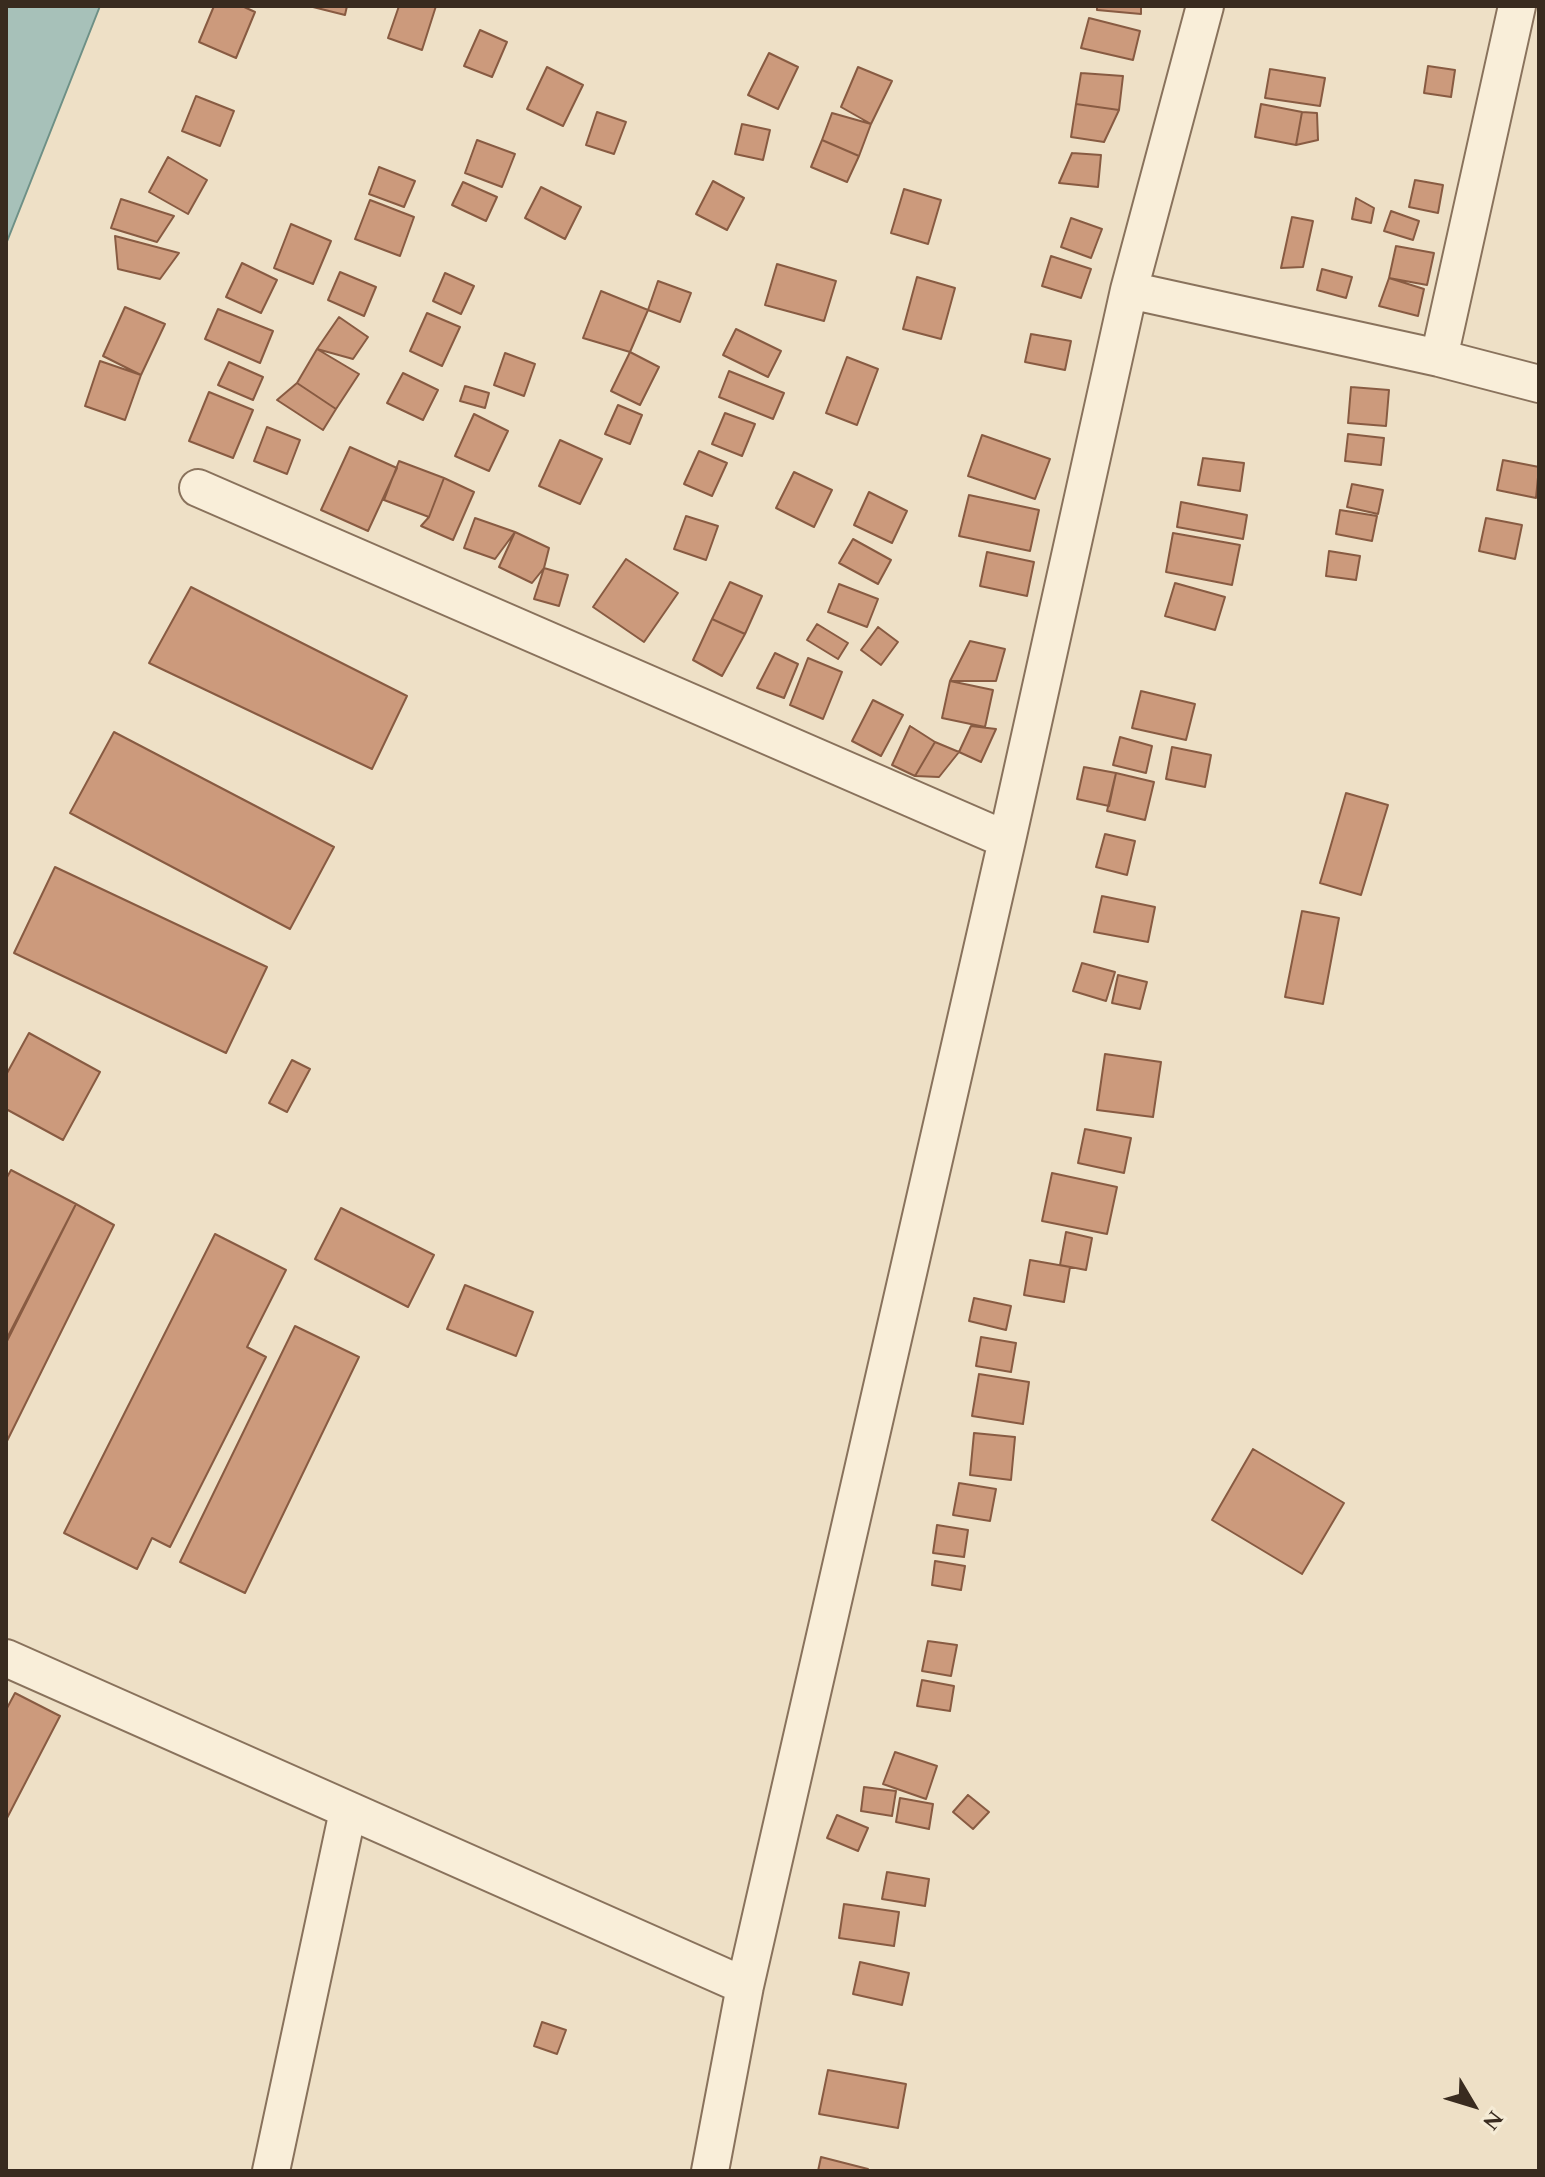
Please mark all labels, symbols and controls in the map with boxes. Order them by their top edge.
north arrow [1433,2065,1513,2145]
text: N [1474,2103,1511,2137]

